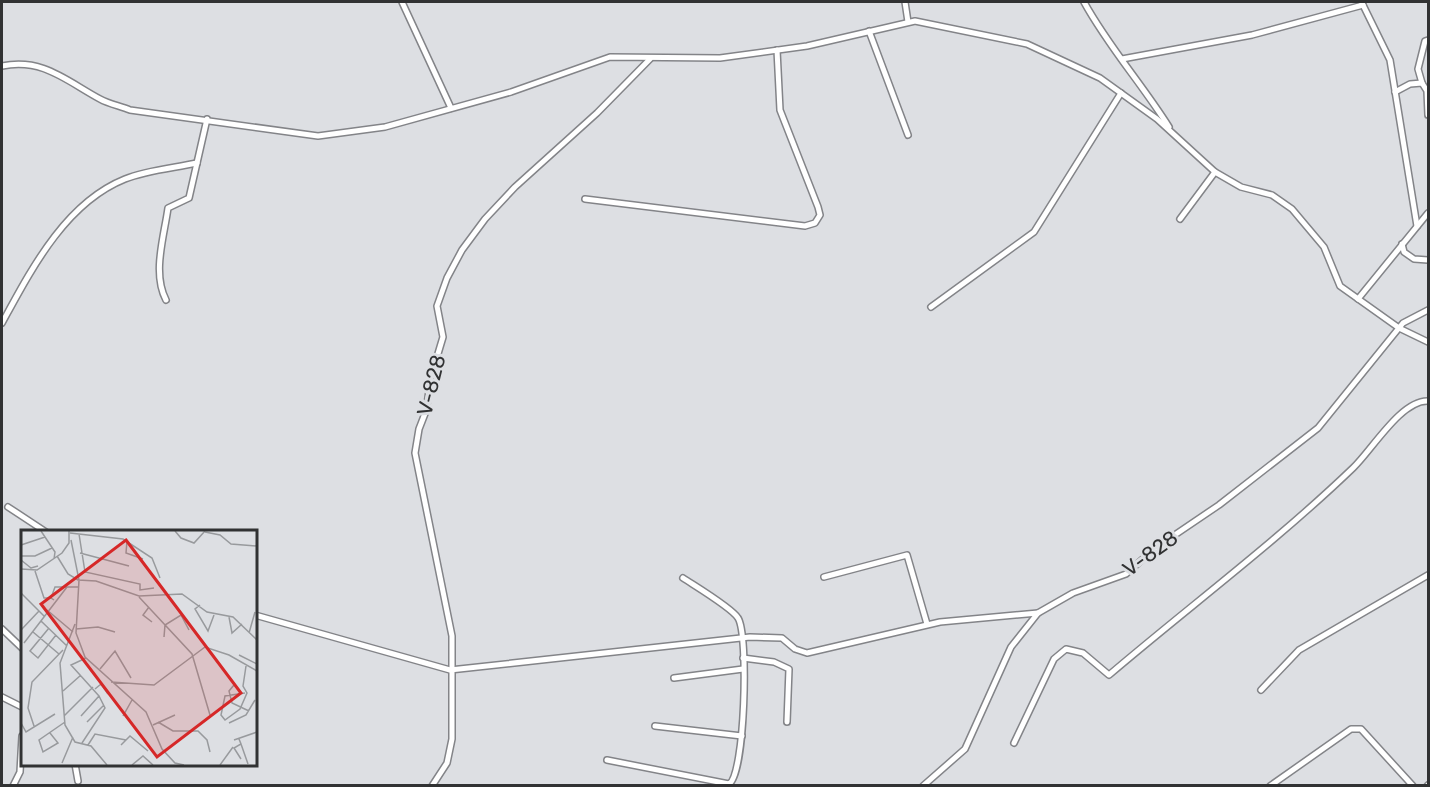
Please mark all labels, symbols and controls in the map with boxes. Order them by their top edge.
street label: V-828 [411,352,451,418]
street label: V-828 [1118,525,1182,581]
inset map [21,530,256,766]

